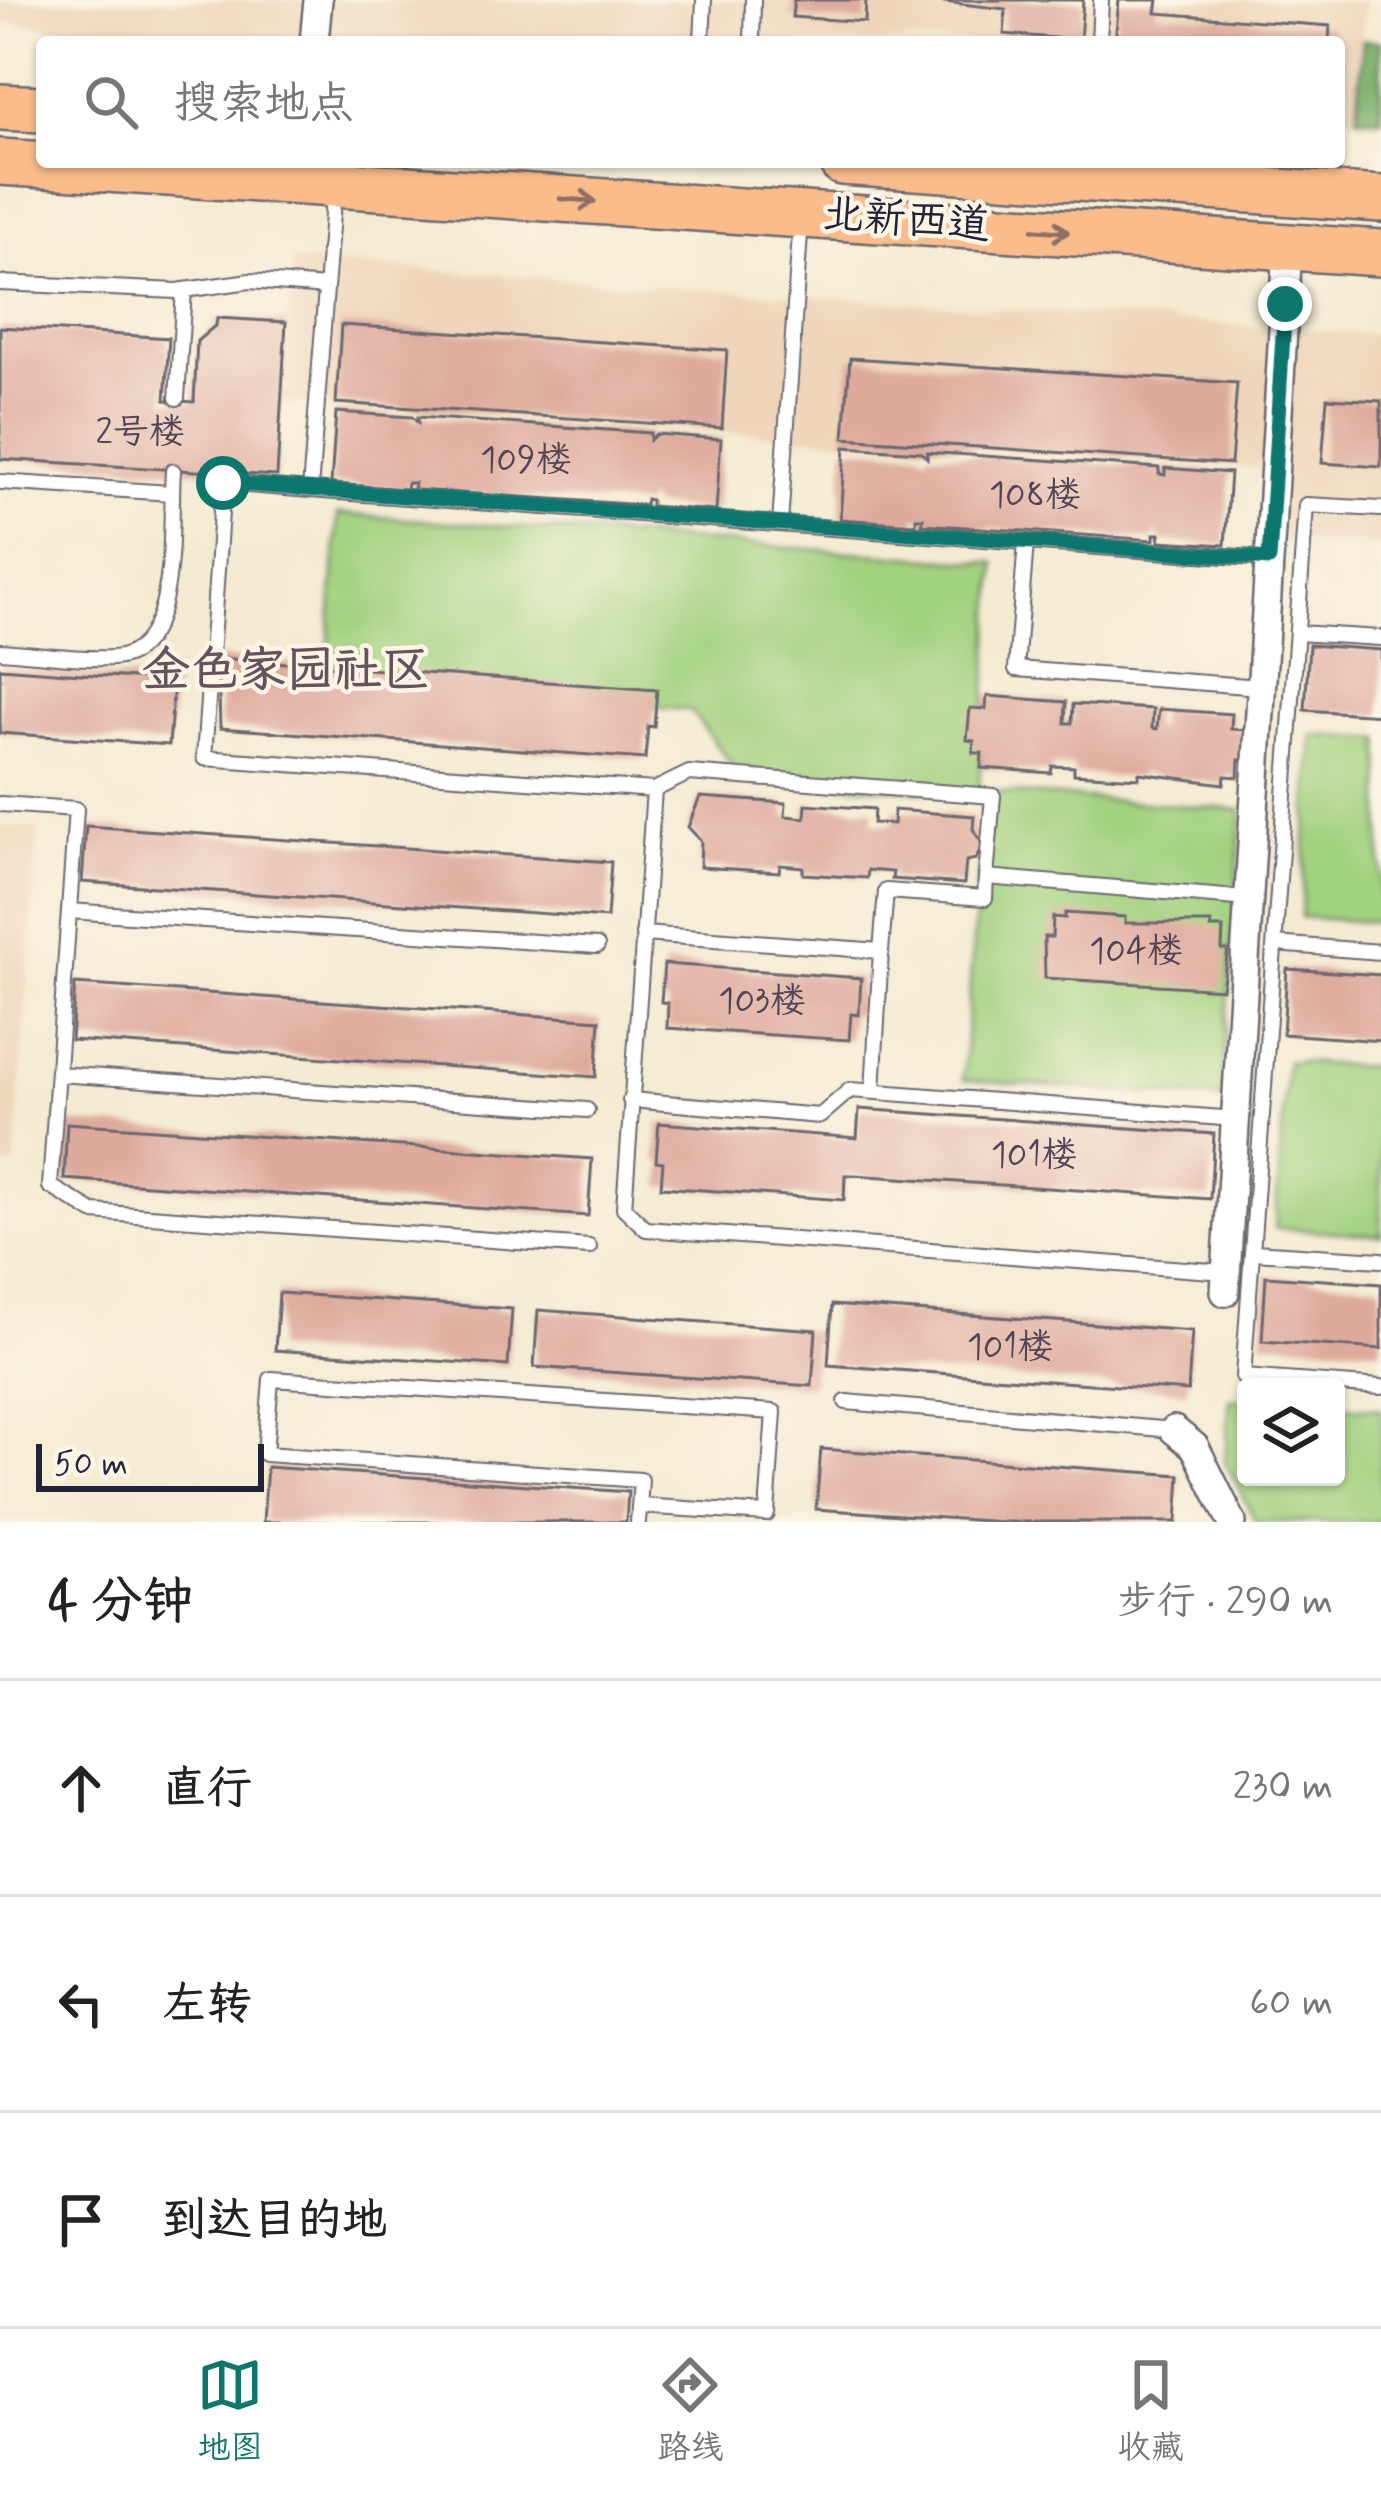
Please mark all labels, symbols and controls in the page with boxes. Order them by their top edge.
search box [36,36,1345,168]
icon: search [78,69,144,135]
text: 搜索地点 [174,75,354,134]
one-way arrow [558,188,597,211]
street label: 北新西道 [820,188,992,254]
one-way arrow [1031,220,1070,243]
route end [1258,277,1312,331]
house number: 2号楼 [95,410,185,457]
house number: 109楼 [480,438,572,485]
route start [196,456,250,510]
house number: 108楼 [989,473,1081,520]
district label: 金色家园社区 [142,640,430,703]
house number: 104楼 [1089,929,1183,976]
house number: 103楼 [718,979,806,1026]
house number: 101楼 [991,1133,1077,1180]
house number: 101楼 [967,1325,1053,1372]
map controls [1237,1378,1345,1486]
button: layers [1237,1378,1345,1486]
scale bar [36,1438,264,1491]
text: 50 m [54,1443,128,1487]
text: 4 分钟 [48,1570,193,1636]
text: 步行 · 290 m [1118,1577,1333,1628]
icon: ahead [48,1755,114,1821]
text: 直行 [162,1760,252,1819]
text: 230 m [1232,1762,1333,1813]
icon: left [48,1971,114,2037]
text: 左转 [162,1976,252,2035]
text: 60 m [1249,1978,1333,2029]
icon: arrive [48,2187,114,2253]
text: 到达目的地 [162,2192,387,2251]
tab: 地图 [197,2352,263,2471]
tab: 路线 [657,2352,723,2471]
tab: 收藏 [1118,2352,1184,2471]

